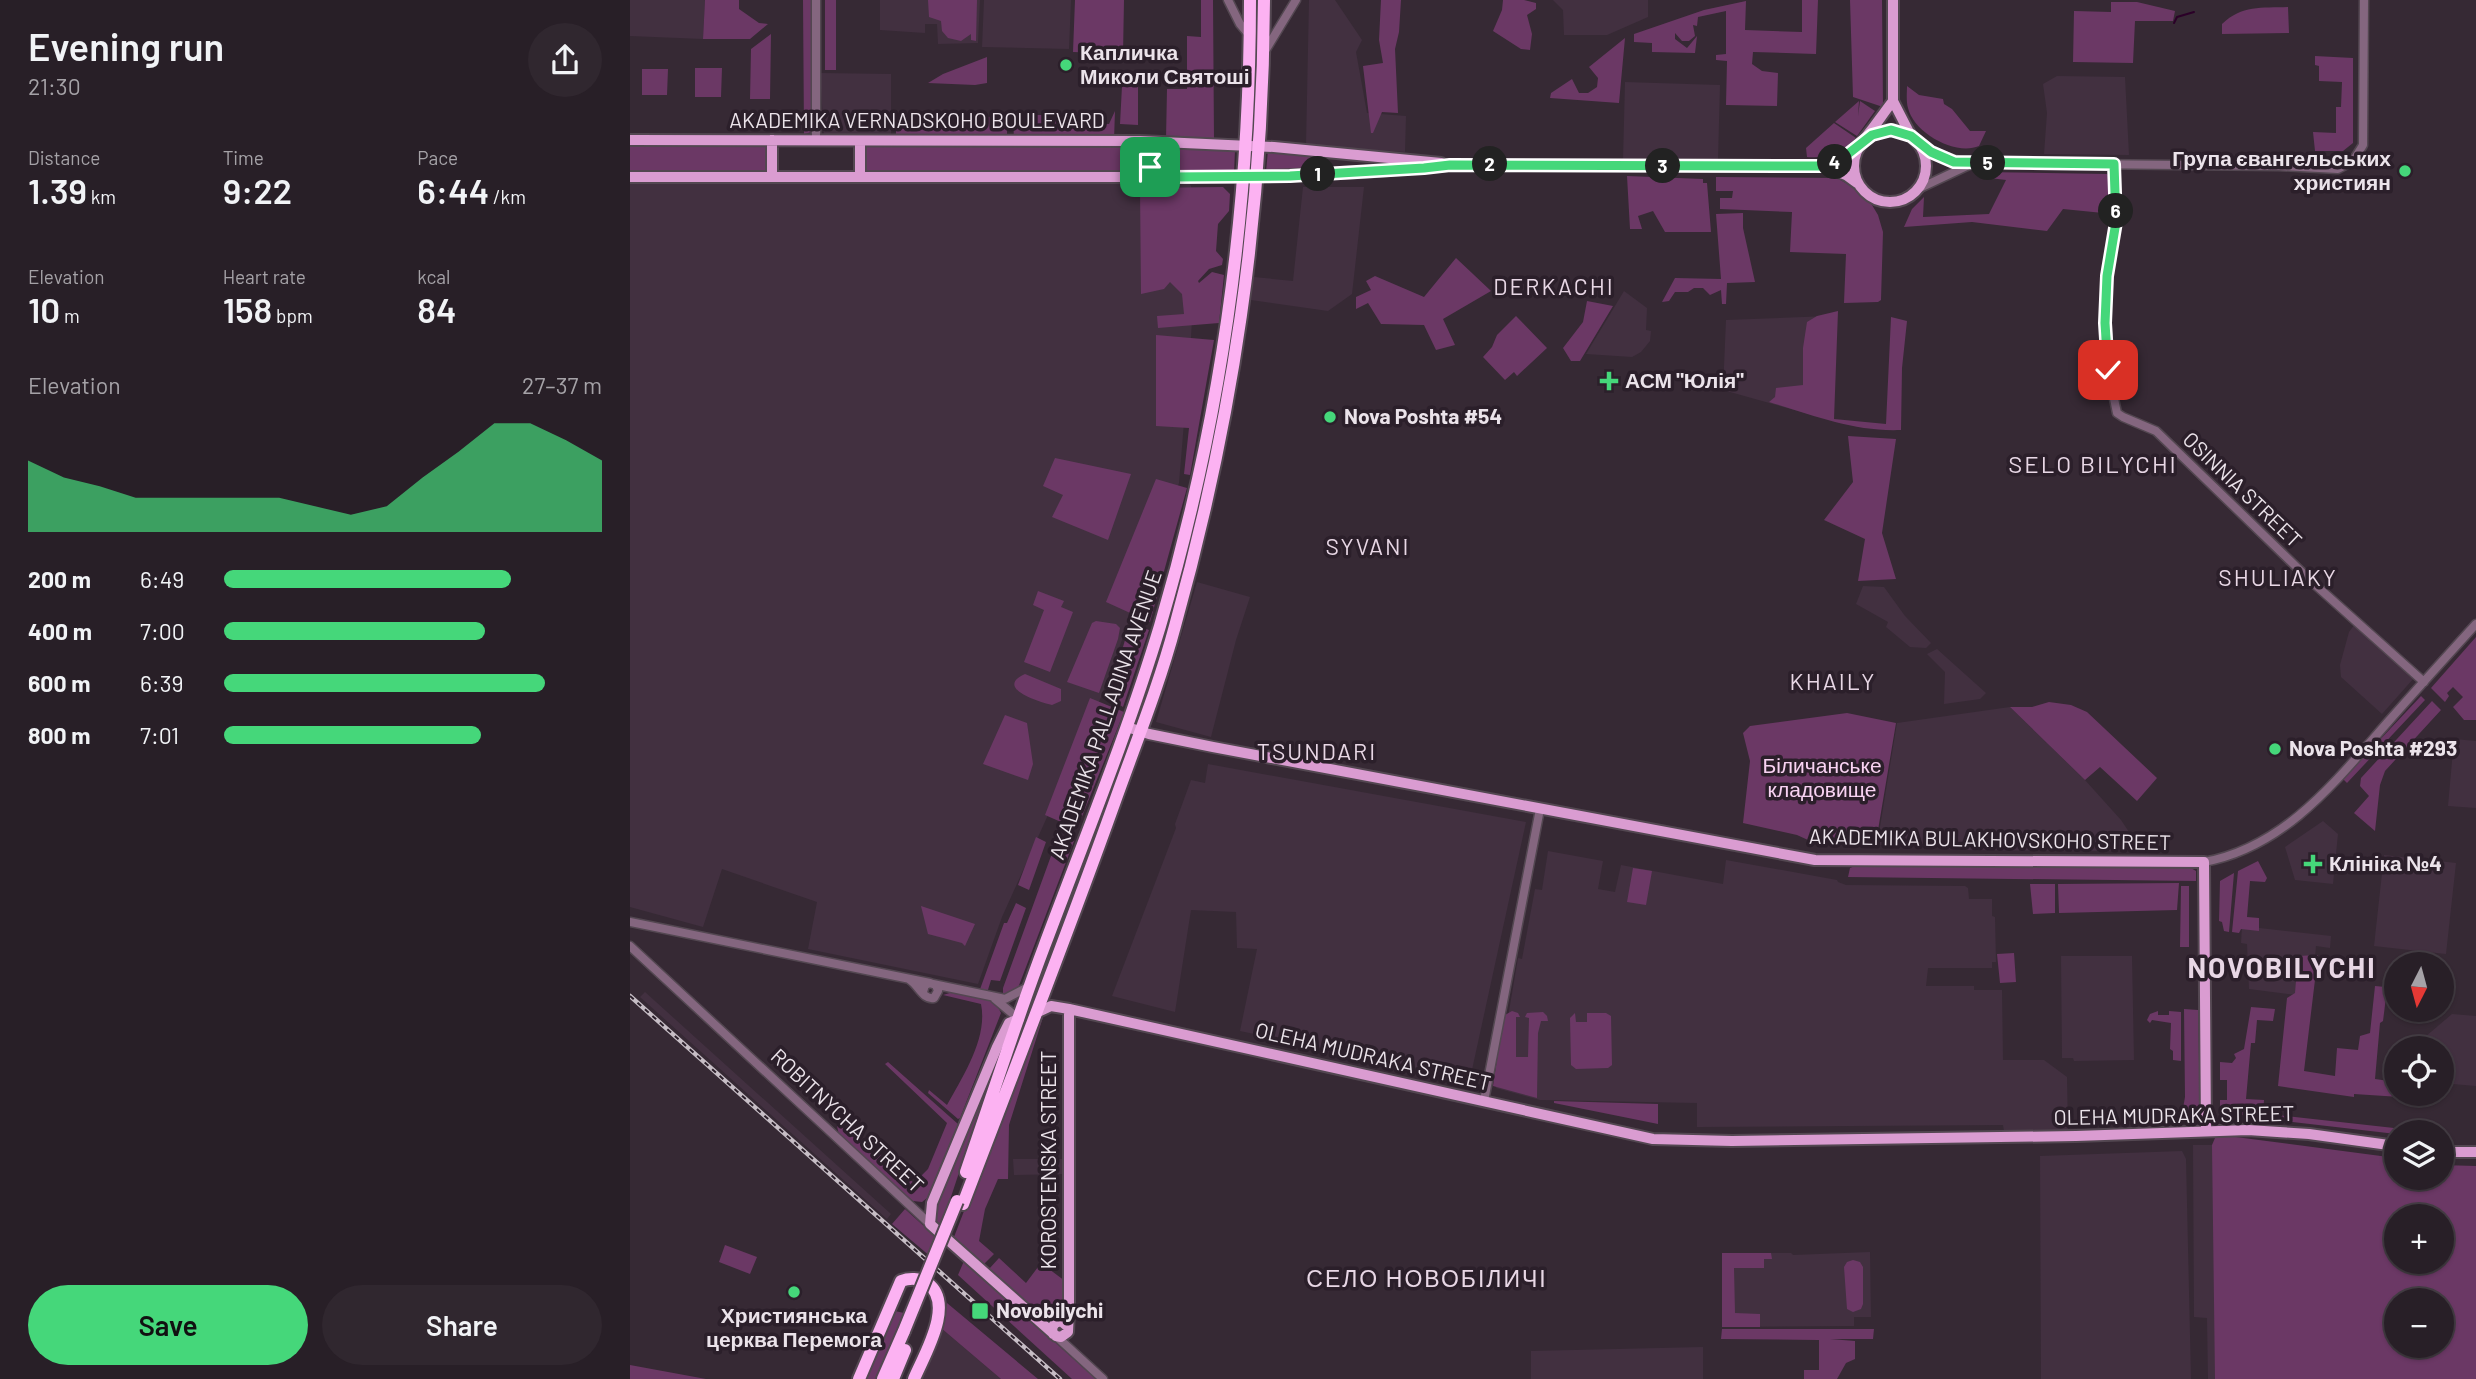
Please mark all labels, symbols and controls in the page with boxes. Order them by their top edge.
text: Evening run [28,23,224,69]
button: share [528,23,602,97]
place label: Капличка Миколи Святоші [1080,39,1250,88]
marker: Капличка Миколи Святоші [1058,57,1074,73]
text: 21:30 [28,72,81,100]
street label: AKADEMIKA VERNADSKOHO BOULEVARD [729,107,1105,132]
pin [1120,137,1180,197]
pin: 4 [1818,144,1852,180]
place label: Група євангельських християн [2172,145,2391,194]
text: Distance [28,146,100,169]
text: Time [223,146,264,169]
text: Pace [417,146,458,169]
pin: 2 [1472,146,1508,182]
pin: 5 [1970,146,2006,180]
icon: arrive [1131,148,1169,186]
pin: 3 [1646,148,1680,184]
text: 4 [1829,150,1840,173]
text: 5 [1982,151,1993,174]
text: 2 [1484,152,1495,175]
text: 3 [1657,154,1668,177]
pin: 1 [1300,156,1336,192]
text: 1 [1314,162,1321,185]
marker: Група євангельських християн [2397,163,2413,179]
text: 1.39 [28,169,87,211]
text: 9:22 [223,169,292,211]
text: 6:44 [417,169,489,211]
text: km [87,185,116,208]
text: /km [489,185,526,208]
pin: 6 [2098,194,2134,228]
text: 6 [2110,199,2121,222]
text: Elevation [28,265,105,288]
text: Heart rate [223,265,306,288]
text: kcal [417,265,450,288]
district label: DERKACHI [1493,272,1615,300]
text: 10 [28,288,60,330]
text: 158 [223,288,272,330]
text: 84 [417,288,456,330]
text: m [60,304,80,327]
text: bpm [272,304,313,327]
pin [2078,340,2138,400]
icon: check [2089,351,2127,389]
place label: АСМ "Юлія" [1625,367,1744,392]
text: Elevation [28,371,121,399]
text: 27–37 m [522,371,602,399]
marker: АСМ "Юлія" [1599,371,1619,391]
place label: Nova Poshta #54 [1344,403,1502,428]
marker: Nova Poshta #54 [1322,409,1338,425]
street label: OSINNIA STREET [2179,426,2308,552]
district label: SELO BILYCHI [2008,449,2178,478]
district label: SYVANI [1325,532,1411,560]
district label: SHULIAKY [2218,563,2338,591]
text: 200 m [28,565,91,593]
text: 6:49 [140,565,184,593]
street label: AKADEMIKA PALLADINA AVENUE [1043,567,1166,862]
text: 400 m [28,617,92,645]
text: 7:00 [140,617,185,645]
district label: KHAILY [1790,667,1876,695]
text: 600 m [28,669,90,697]
text: 6:39 [140,669,183,697]
text: 800 m [28,721,90,749]
text: 7:01 [140,721,179,749]
place label: Nova Poshta #293 [2289,735,2457,760]
district label: TSUNDARI [1257,737,1377,765]
marker: Nova Poshta #293 [2267,741,2283,757]
park label: Біличанське кладовище [1762,752,1882,801]
street label: AKADEMIKA BULAKHOVSKOHO STREET [1809,823,2171,854]
place label: Клініка №4 [2329,850,2442,875]
marker: Клініка №4 [2303,854,2323,874]
district label: NOVOBILYCHI [2187,950,2377,984]
north arrow [2384,952,2454,1022]
map controls [2384,952,2454,1358]
street label: OLEHA MUDRAKA STREET [1253,1016,1494,1095]
button: locate [2384,1036,2454,1106]
street label: ROBITNYCHA STREET [767,1043,930,1197]
street label: KOROSTENSKA STREET [1035,1051,1060,1269]
street label: OLEHA MUDRAKA STREET [2053,1100,2295,1129]
button: layers [2384,1120,2454,1190]
button: + [2384,1204,2454,1274]
district label: СЕЛО НОВОБІЛИЧІ [1306,1264,1548,1292]
marker: Християнська церква Перемога [786,1284,802,1300]
button: Save [28,1285,308,1365]
button: Share [322,1285,602,1365]
button: − [2384,1288,2454,1358]
place label: Novobilychi [996,1297,1103,1322]
marker: Novobilychi [970,1301,990,1321]
place label: Християнська церква Перемога [706,1302,882,1351]

